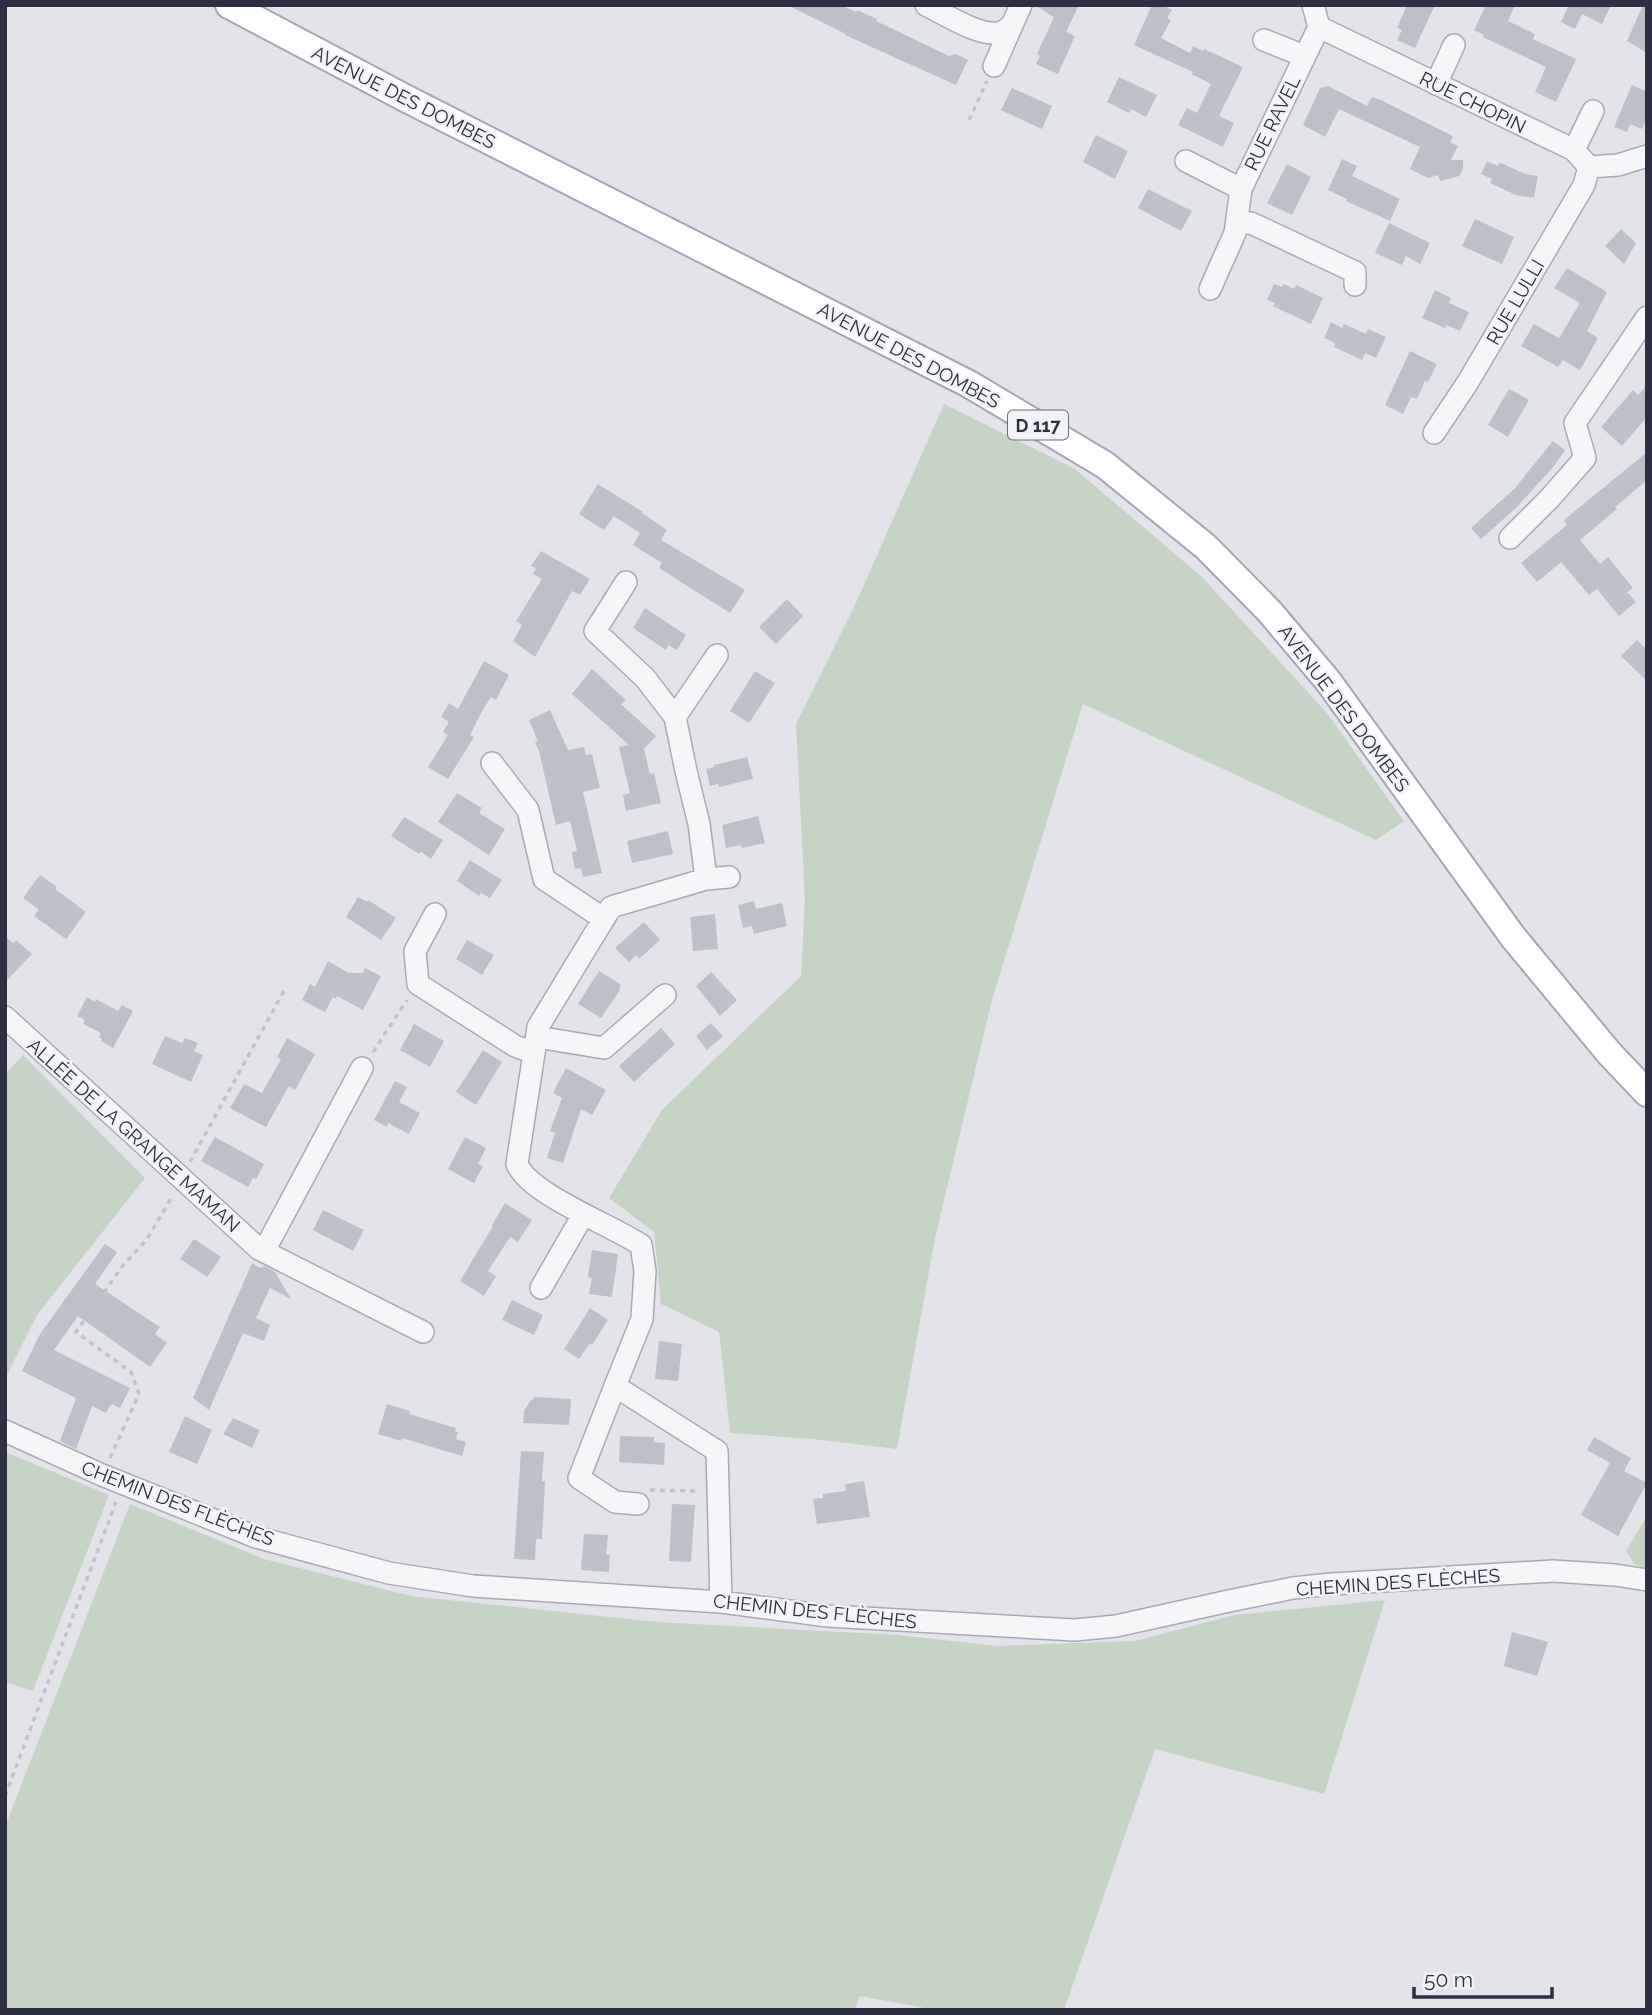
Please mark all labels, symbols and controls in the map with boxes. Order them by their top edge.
street label: AVENUE DES DOMBES [308,41,500,153]
street label: RUE CHOPIN [1416,67,1530,137]
street label: RUE RAVEL [1240,72,1304,174]
street label: RUE LULLI [1482,255,1548,349]
street label: AVENUE DES DOMBES [814,298,1004,412]
road number: D 117 [1008,410,1068,440]
street label: AVENUE DES DOMBES [1274,620,1414,796]
street label: ALLÉE DE LA GRANGE MAMAN [23,1034,245,1236]
street label: CHEMIN DES FLÈCHES [79,1456,277,1550]
street label: CHEMIN DES FLÈCHES [1295,1564,1501,1600]
street label: CHEMIN DES FLÈCHES [712,1589,918,1633]
scale bar [1414,1955,1552,1999]
text: 50 m [1424,1967,1473,1992]

